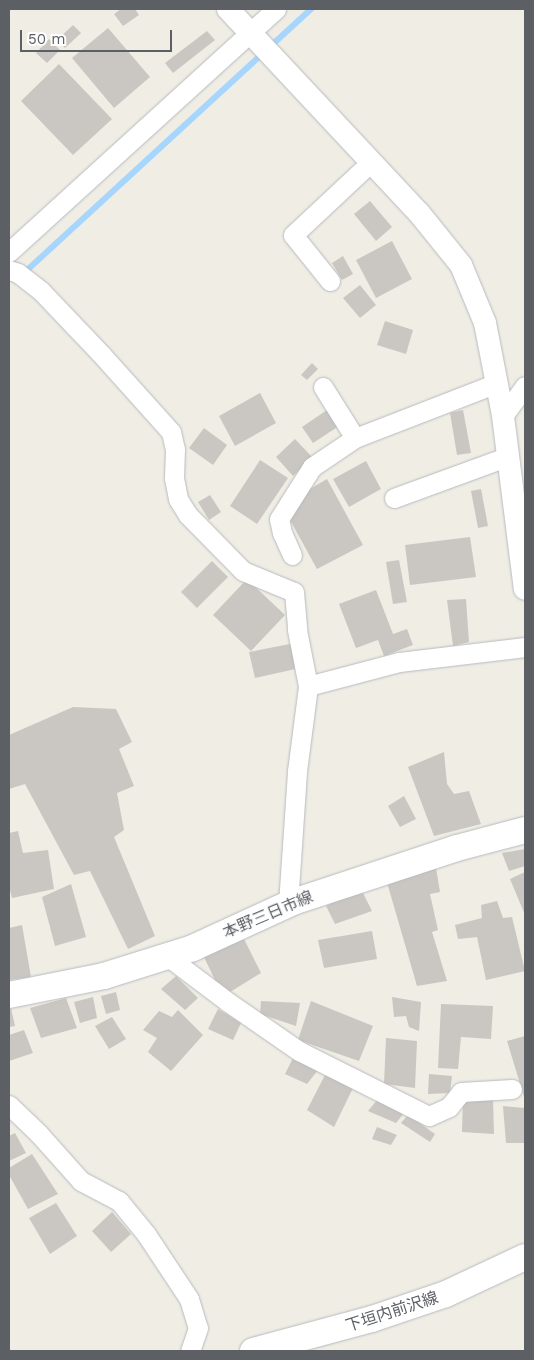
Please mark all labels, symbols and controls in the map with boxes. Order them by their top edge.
scale bar [22,20,175,52]
text: 50 m [28,30,65,48]
street label: 本野三日市線 [220,887,316,943]
street label: 下垣内前沢線 [343,1288,441,1336]

